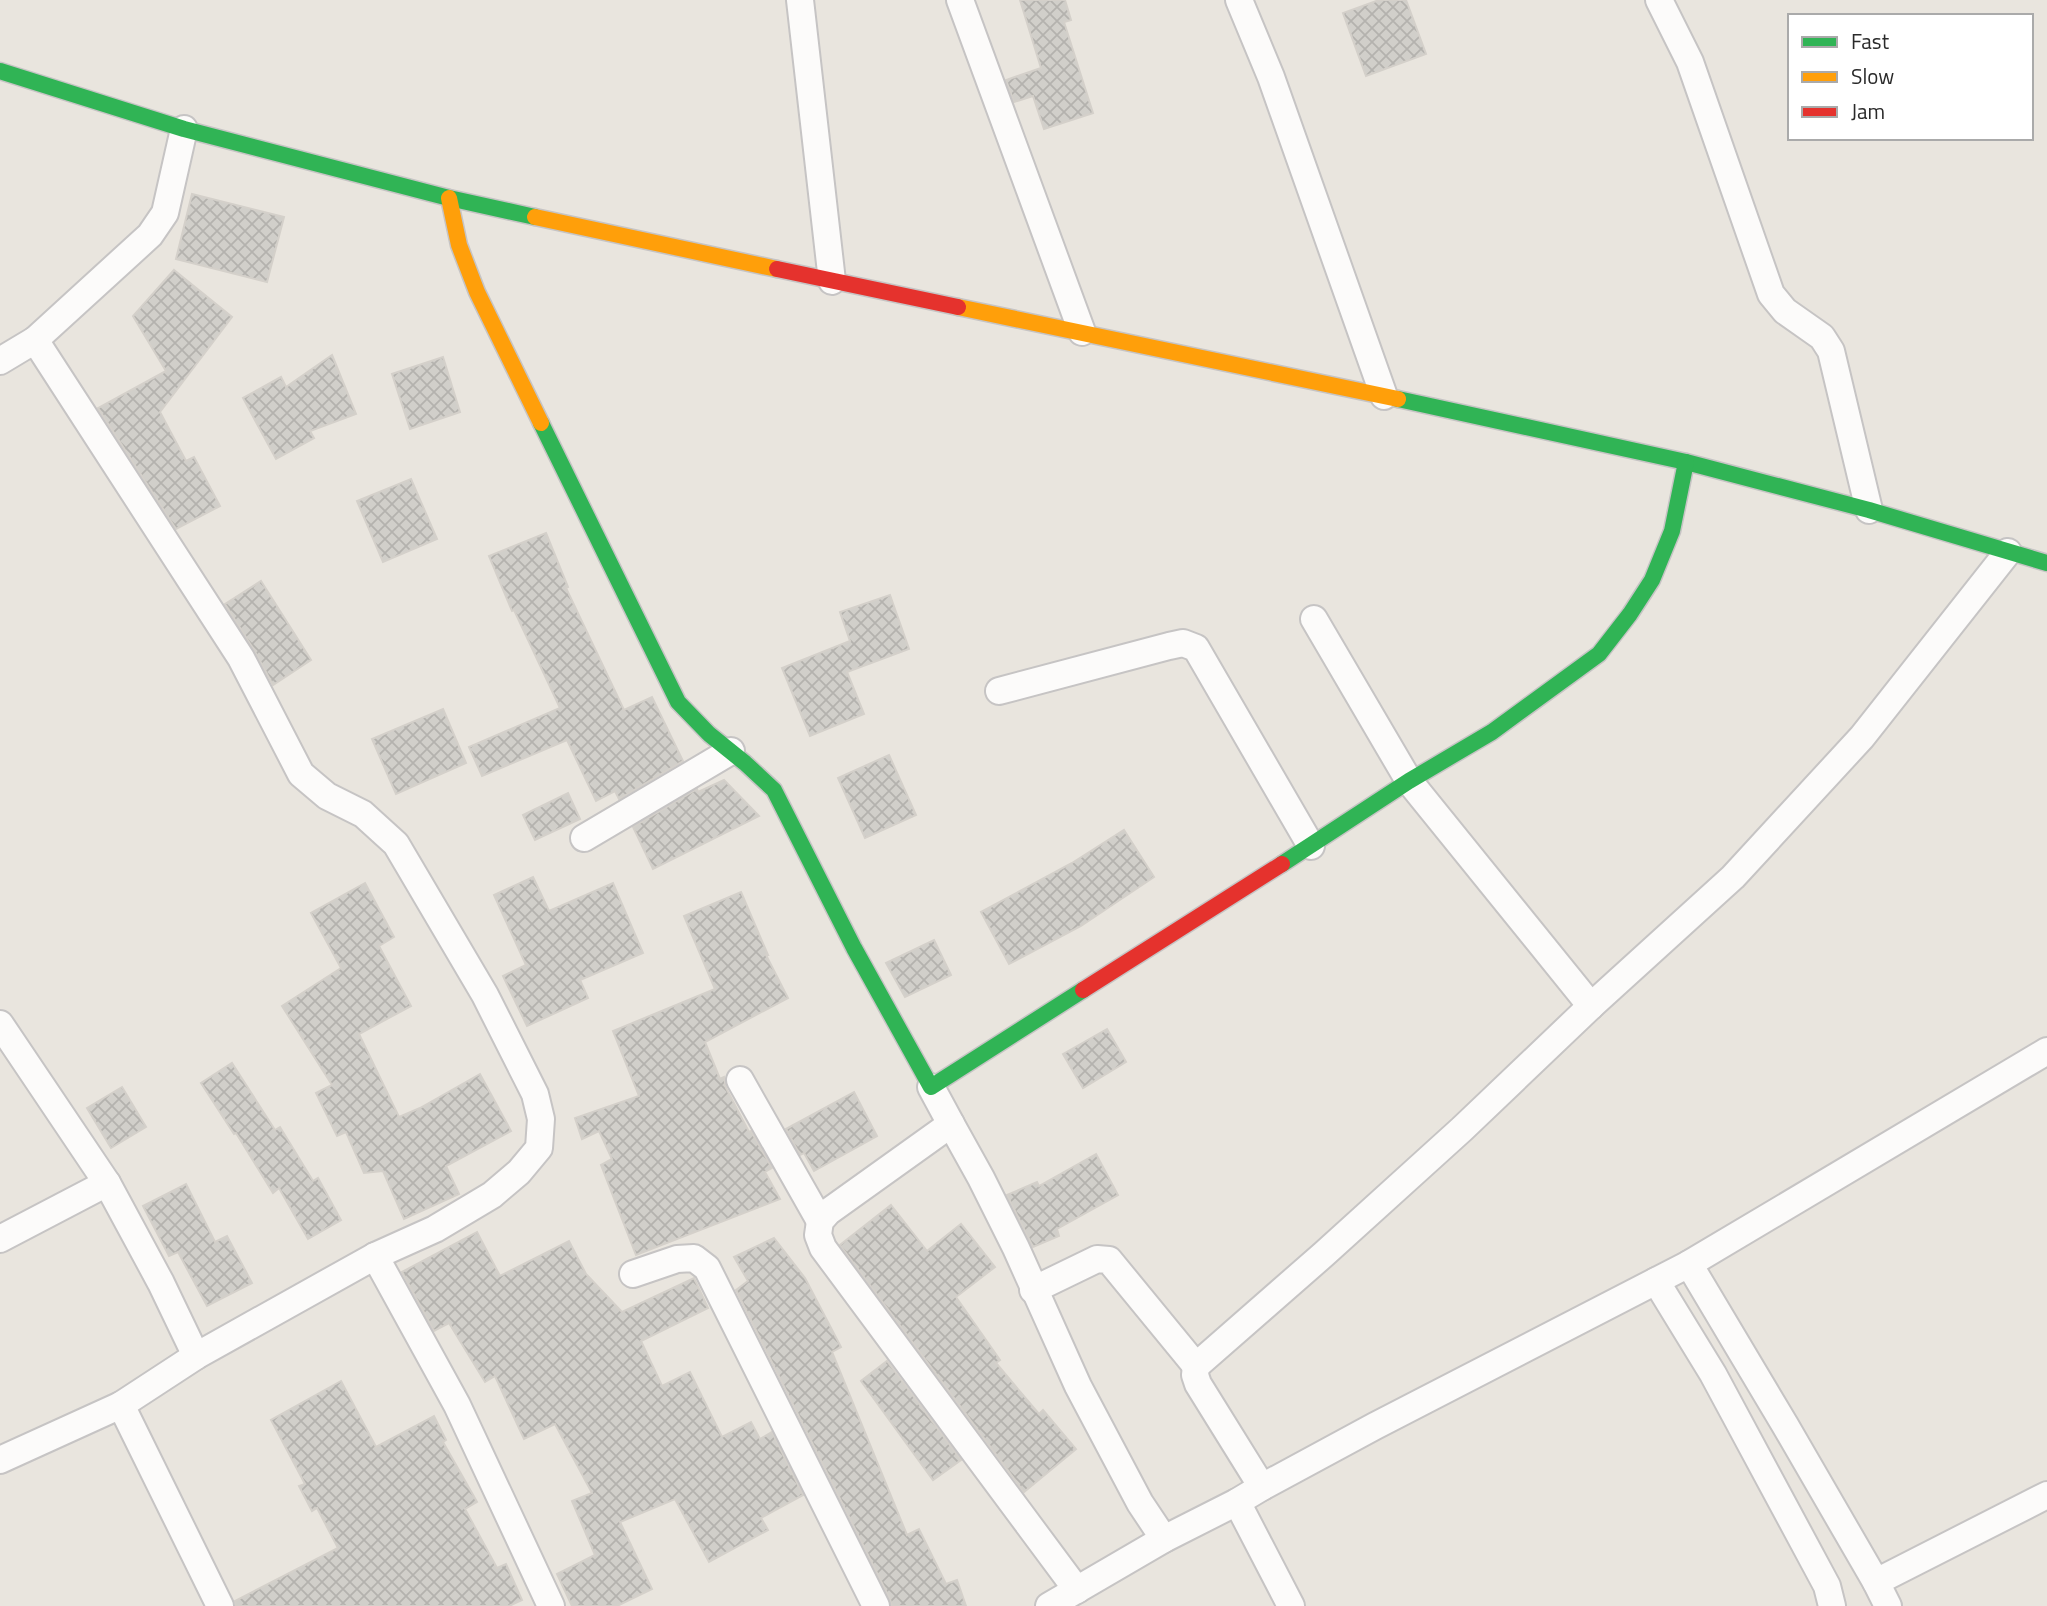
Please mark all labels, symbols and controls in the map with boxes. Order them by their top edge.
legend [1788,14,2033,140]
text: Fast [1851,25,1890,57]
text: Slow [1851,60,1894,92]
text: Jam [1851,95,1885,127]

